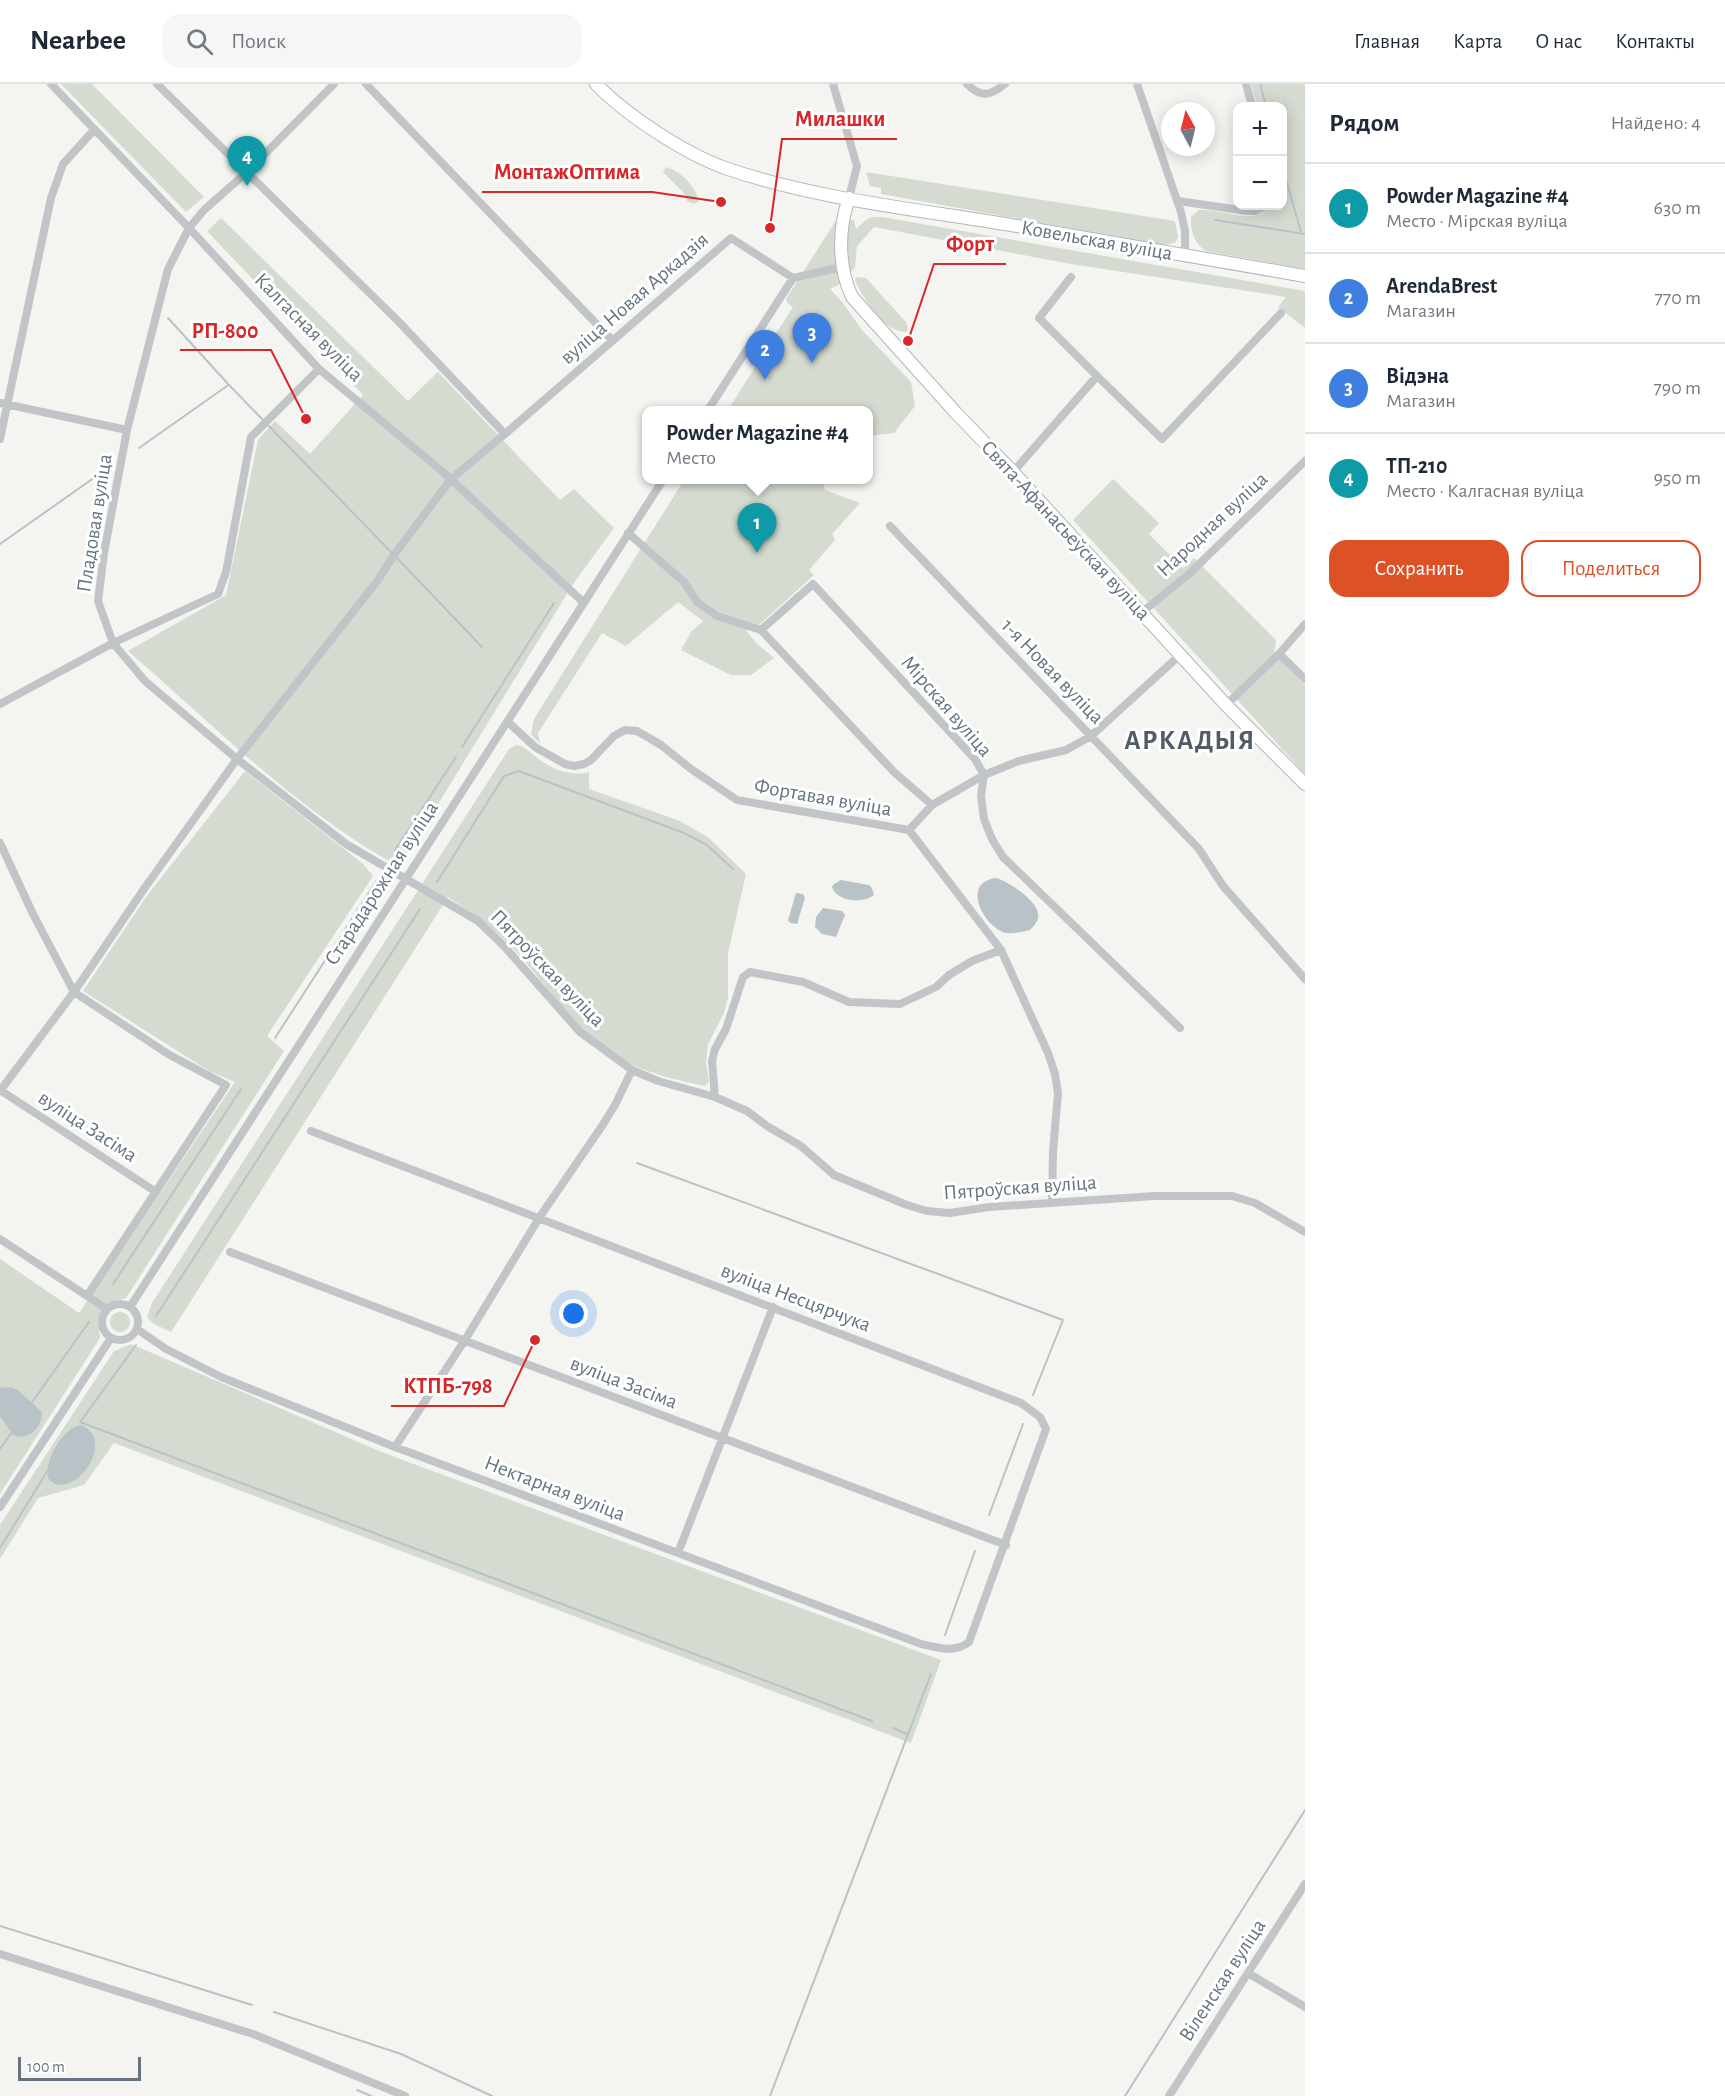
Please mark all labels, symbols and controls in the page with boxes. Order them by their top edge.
search box [162,14,582,68]
icon: search [183,25,216,58]
text: Nearbee [30,27,126,55]
text: Поиск [231,30,286,52]
text: Главная [1354,31,1420,52]
text: Карта [1453,31,1502,52]
text: О нас [1535,31,1582,52]
text: Контакты [1615,31,1695,52]
callout: Милашки [782,99,897,139]
north arrow [1161,102,1215,156]
map controls [1233,102,1287,210]
button: + [1233,102,1287,156]
text: Милашки [795,108,885,130]
text: Рядом [1329,110,1400,136]
text: Найдено: 4 [1611,113,1701,133]
pin: 4 [228,136,266,186]
callout: МонтажОптима [482,152,652,192]
button: − [1233,156,1287,210]
text: МонтажОптима [494,161,640,183]
text: Powder Magazine #4 [1386,185,1569,207]
text: 1 [1345,198,1352,218]
text: 630 m [1654,198,1701,218]
text: Место · Мірская вуліца [1386,211,1568,231]
street label: Ковельская вуліца [1020,217,1175,264]
callout: Форт [934,224,1006,264]
street label: вуліца Новая Аркадзія [556,229,712,368]
text: Форт [946,233,994,255]
street label: Калгасная вуліца [250,269,367,386]
text: ArendaBrest [1386,275,1497,297]
text: 2 [1344,288,1353,308]
text: 770 m [1654,288,1701,308]
text: Магазин [1386,301,1456,321]
callout: РП-800 [180,310,271,350]
pin: 3 [792,314,832,363]
text: РП-800 [191,320,259,342]
pin: 2 [746,330,784,380]
text: Відэна [1386,365,1449,387]
text: 3 [1344,378,1353,398]
text: 790 m [1653,378,1701,398]
text: Магазин [1386,391,1456,411]
popup [642,406,873,484]
text: Powder Magazine #4 [666,422,849,444]
street label: Свята-Афанасьеўская вуліца [977,436,1154,625]
text: Место [666,448,716,468]
street label: Пладовая вуліца [73,452,116,594]
text: ТП-210 [1386,455,1447,477]
street label: Народная вуліца [1153,468,1272,581]
text: 4 [1343,468,1354,488]
text: 950 m [1653,468,1701,488]
text: Место · Калгасная вуліца [1386,481,1584,501]
pin: 1 [738,504,777,553]
button: Сохранить [1329,540,1509,597]
button: Поделиться [1521,540,1701,597]
street label: 1-я Новая вуліца [997,615,1108,728]
street label: Мірская вуліца [897,652,996,761]
district label: АРКАДЫЯ [1124,727,1256,754]
street label: Фортавая вуліца [752,775,894,820]
street label: Старадарожная вуліца [321,797,442,969]
street label: Пятроўская вуліца [487,906,609,1031]
street label: вуліца Засіма [35,1087,141,1166]
street label: Пятроўская вуліца [943,1172,1098,1203]
street label: вуліца Несцярчука [718,1259,874,1336]
your location [559,1299,588,1328]
street label: вуліца Засіма [567,1352,681,1413]
callout: КТПБ-798 [391,1366,504,1406]
text: КТПБ-798 [403,1375,493,1397]
street label: Нектарная вуліца [482,1452,628,1525]
street label: Віленская вуліца [1175,1915,1270,2045]
scale bar [18,2054,141,2082]
text: 100 m [27,2059,65,2075]

